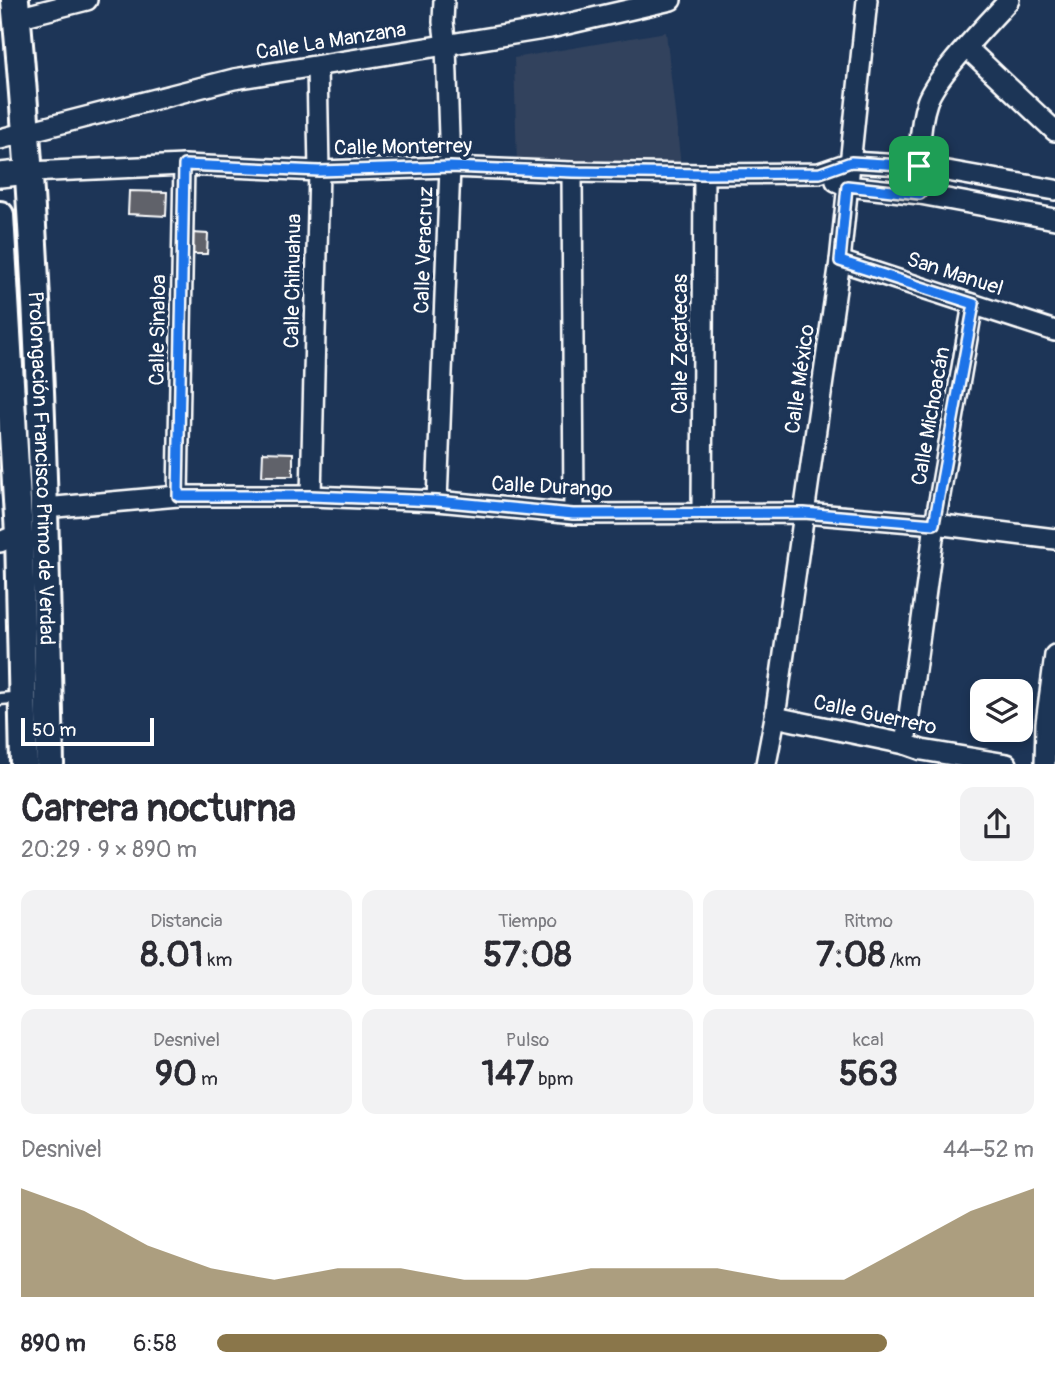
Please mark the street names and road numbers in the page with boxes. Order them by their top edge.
street label: Calle La Manzana [254,16,408,66]
street label: Calle Monterrey [334,132,472,162]
street label: Calle Veracruz [408,186,440,314]
street label: Calle Chihuahua [278,213,308,349]
street label: San Manuel [903,246,1007,302]
street label: Calle Zacatecas [667,273,694,414]
street label: Calle Sinaloa [144,274,172,386]
street label: Prolongación Francisco Primo de Verdad [22,291,61,645]
street label: Calle México [779,323,821,435]
street label: Calle Michoacán [906,345,956,487]
street label: Calle Durango [491,470,613,504]
street label: Calle Guerrero [811,689,939,741]

